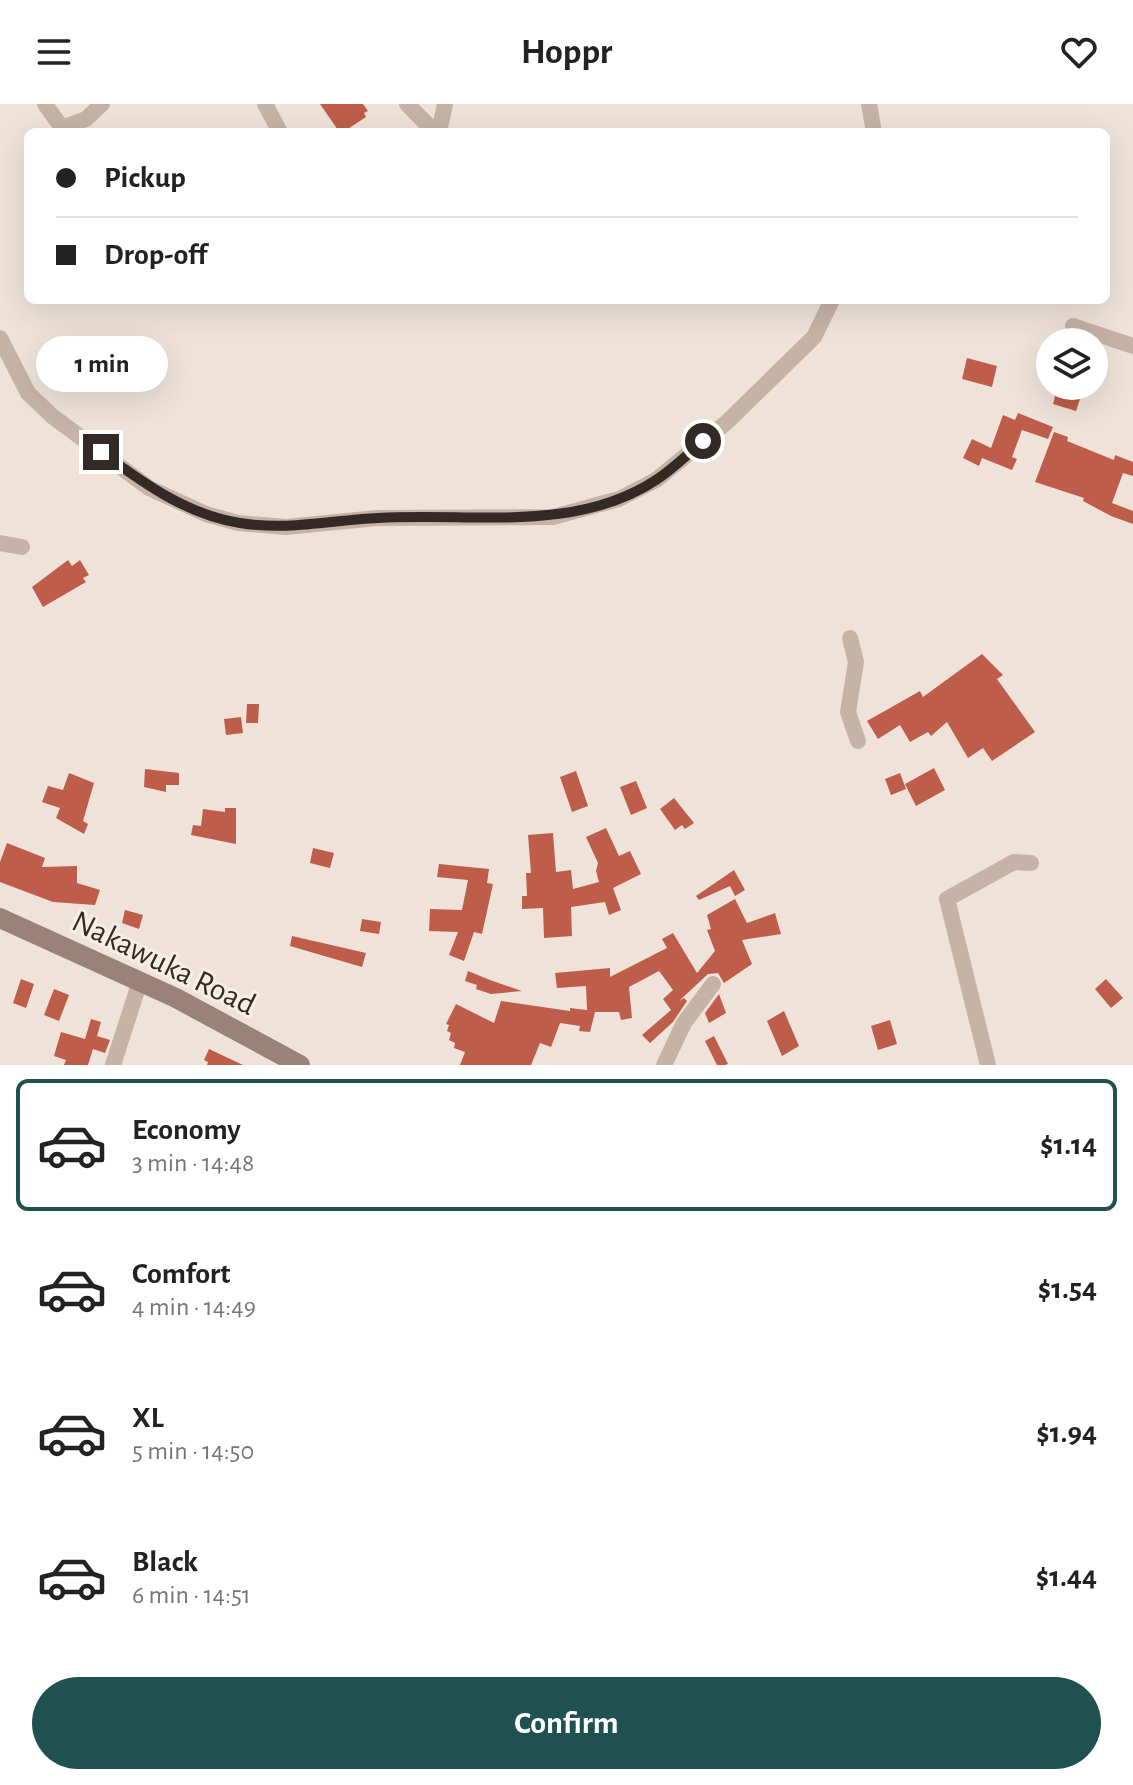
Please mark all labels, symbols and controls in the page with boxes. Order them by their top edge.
icon: menu [32,30,76,74]
icon: heart [1057,30,1101,74]
text: Hoppr [521,34,612,70]
text: Pickup [104,163,186,193]
text: Drop-off [104,240,207,270]
map controls [1036,328,1108,400]
button: layers [1036,328,1108,400]
callout: 1 min [35,336,167,392]
text: 1 min [75,351,129,377]
route start [685,423,721,459]
route end [83,434,119,470]
street label: Nakawuka Road [67,905,261,1021]
icon: car [36,1109,108,1181]
text: Economy [132,1115,241,1145]
text: $1.14 [1040,1130,1097,1160]
text: 3 min · 14:48 [132,1150,254,1176]
icon: car [36,1253,108,1325]
text: Comfort [132,1259,231,1289]
text: $1.54 [1038,1274,1097,1304]
text: 4 min · 14:49 [132,1294,256,1320]
icon: car [36,1397,108,1469]
text: XL [132,1403,164,1433]
text: $1.94 [1036,1418,1097,1448]
text: 5 min · 14:50 [132,1438,254,1464]
icon: car [36,1541,108,1613]
text: Black [132,1547,198,1577]
text: $1.44 [1036,1562,1097,1592]
text: 6 min · 14:51 [132,1582,251,1608]
button: Confirm [32,1677,1101,1769]

